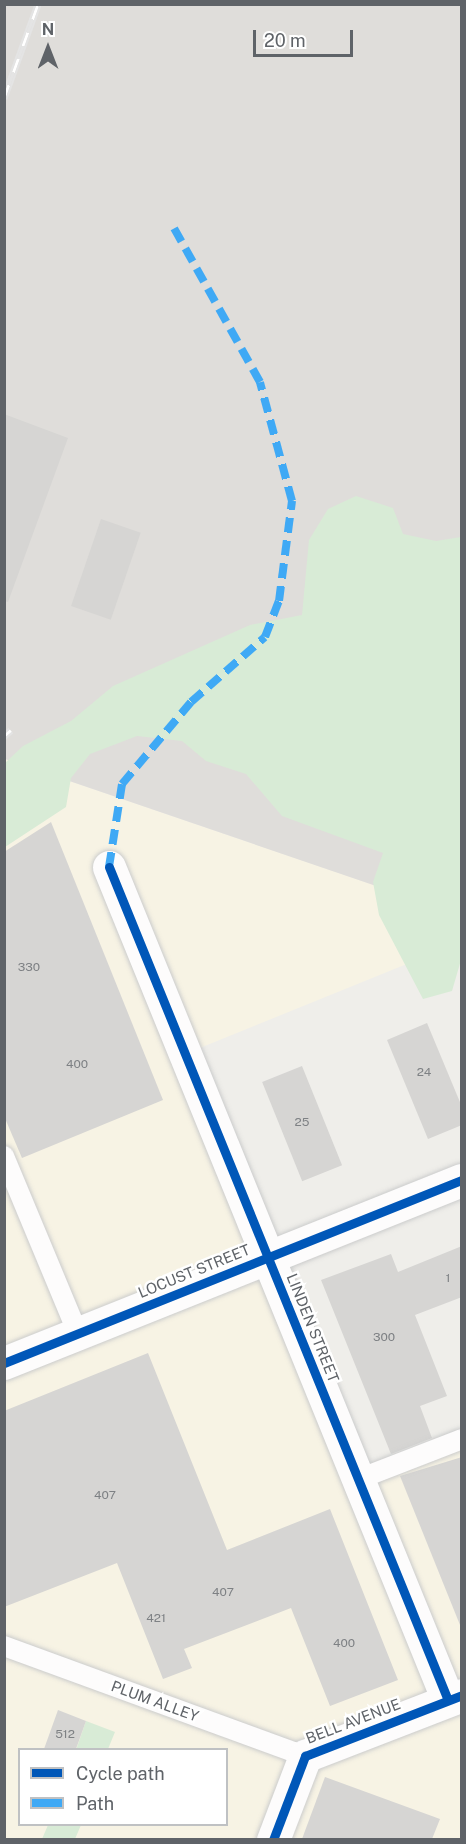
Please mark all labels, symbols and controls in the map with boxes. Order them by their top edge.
north arrow [18,18,78,78]
scale bar [256,18,356,56]
text: N [42,20,54,39]
text: 20 m [264,30,306,51]
house number: 330 [18,961,40,975]
house number: 400 [66,1058,88,1072]
house number: 24 [417,1066,431,1080]
house number: 25 [295,1116,309,1130]
street label: LOCUST STREET [135,1240,253,1302]
street label: LINDEN STREET [283,1271,343,1385]
house number: 1 [446,1272,450,1286]
house number: 300 [373,1331,395,1345]
house number: 407 [94,1489,116,1503]
house number: 407 [212,1586,234,1600]
house number: 421 [146,1612,166,1626]
house number: 400 [333,1637,355,1651]
street label: PLUM ALLEY [109,1677,201,1725]
street label: BELL AVENUE [303,1695,403,1747]
house number: 512 [55,1728,75,1742]
legend [18,1748,228,1826]
text: Cycle path [76,1763,165,1784]
text: Path [76,1793,114,1814]

